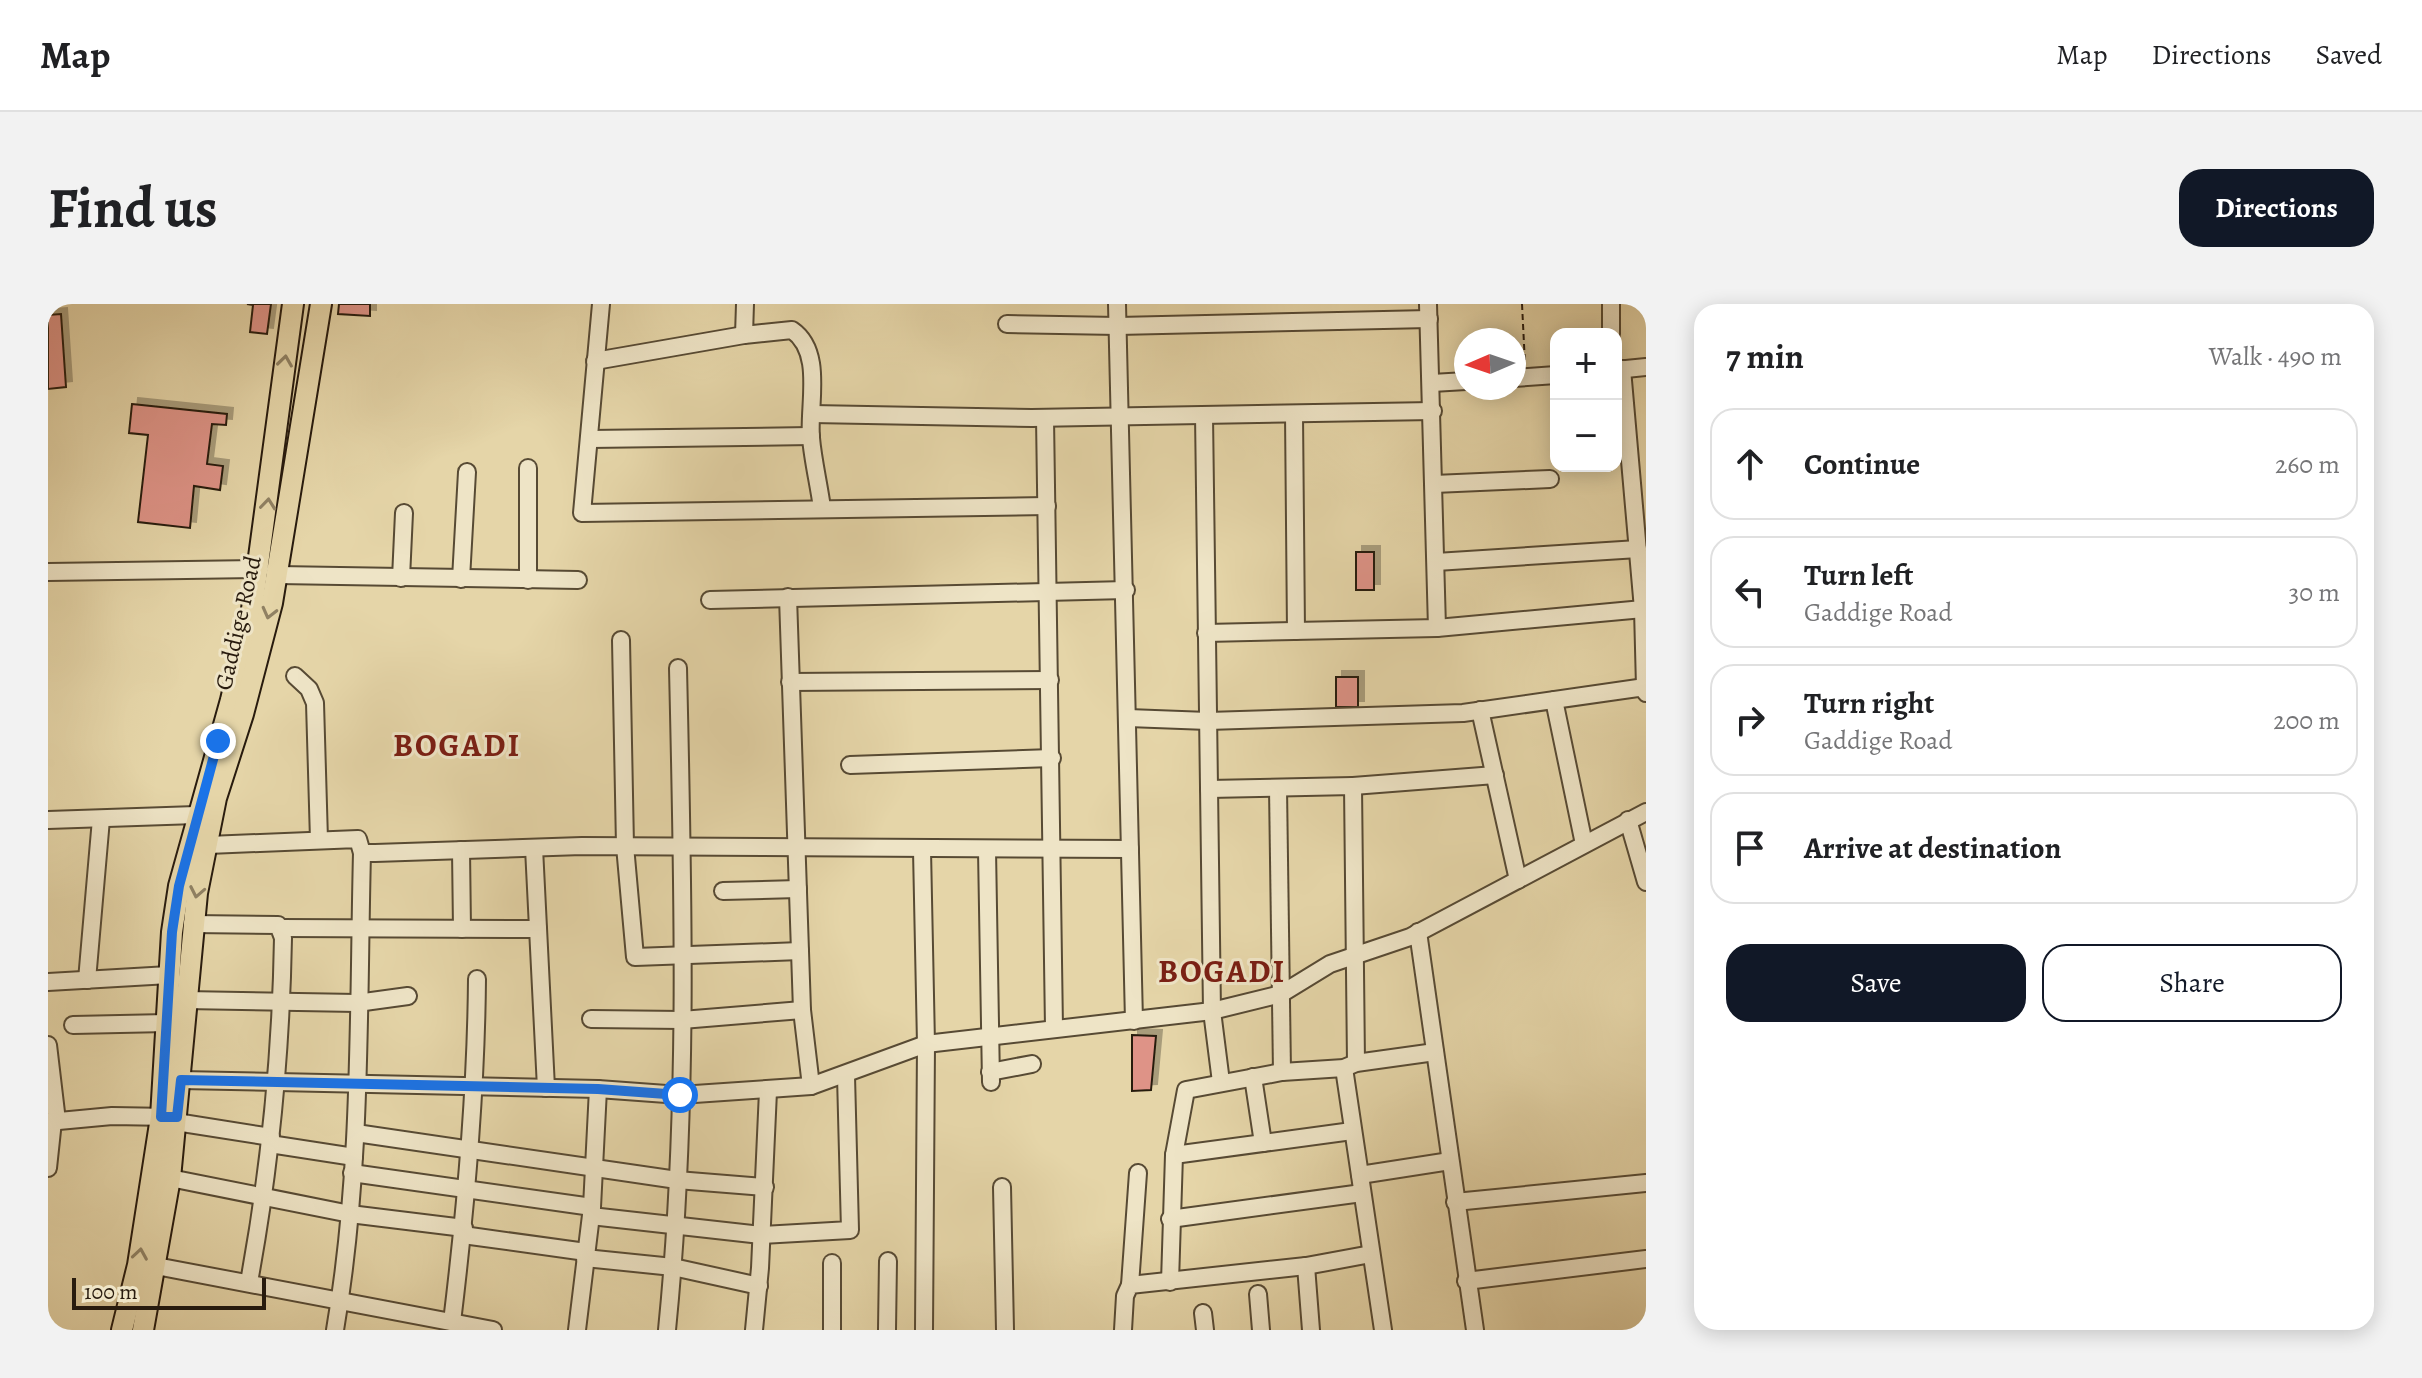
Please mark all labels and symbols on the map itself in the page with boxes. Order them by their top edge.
north arrow [1454,328,1526,400]
one-way arrow [277,354,294,367]
one-way arrow [259,497,276,510]
street label: Gaddige Road [207,553,269,693]
one-way arrow [261,606,278,620]
route end [200,723,236,759]
district label: BOGADI [393,723,521,767]
one-way arrow [190,885,207,899]
district label: BOGADI [1158,949,1286,993]
route start [662,1077,698,1113]
one-way arrow [131,1247,148,1261]
scale bar [72,1274,266,1310]

